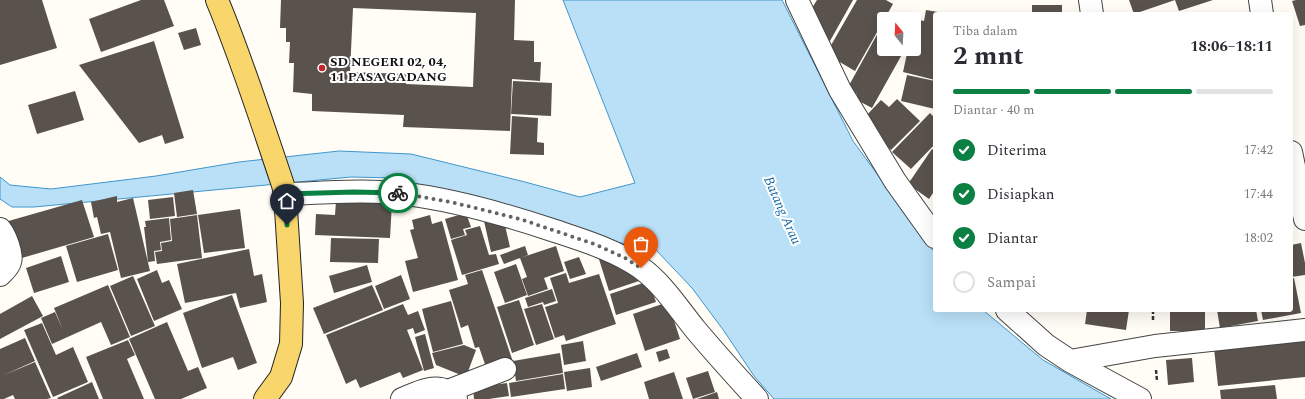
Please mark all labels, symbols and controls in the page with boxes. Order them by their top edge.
north arrow [877,12,921,56]
map controls [877,12,921,56]
text: Tiba dalam [953,21,1018,41]
text: 18:06–18:11 [1190,35,1273,58]
text: 2 mnt [953,36,1024,76]
place label: SD NEGERI 02, 04, 11 PASA GADANG [330,52,447,87]
marker: SD NEGERI 02, 04, 11 PASA GADANG [317,63,327,73]
text: Diantar · 40 m [953,100,1034,120]
icon: check [953,139,975,161]
text: Diterima [987,139,1047,162]
text: 17:42 [1244,140,1273,160]
courier [378,173,418,213]
water label: Batang Arau [758,173,807,248]
icon: bike [387,182,409,204]
icon: check [953,183,975,205]
text: Disiapkan [987,183,1055,206]
pin [270,184,304,225]
text: 17:44 [1244,184,1273,204]
icon: home [276,190,298,212]
pin [624,227,658,268]
icon: check [953,227,975,249]
text: Diantar [987,227,1038,250]
text: 18:02 [1244,228,1273,248]
icon: bag [630,233,652,255]
text: Sampai [987,271,1036,294]

